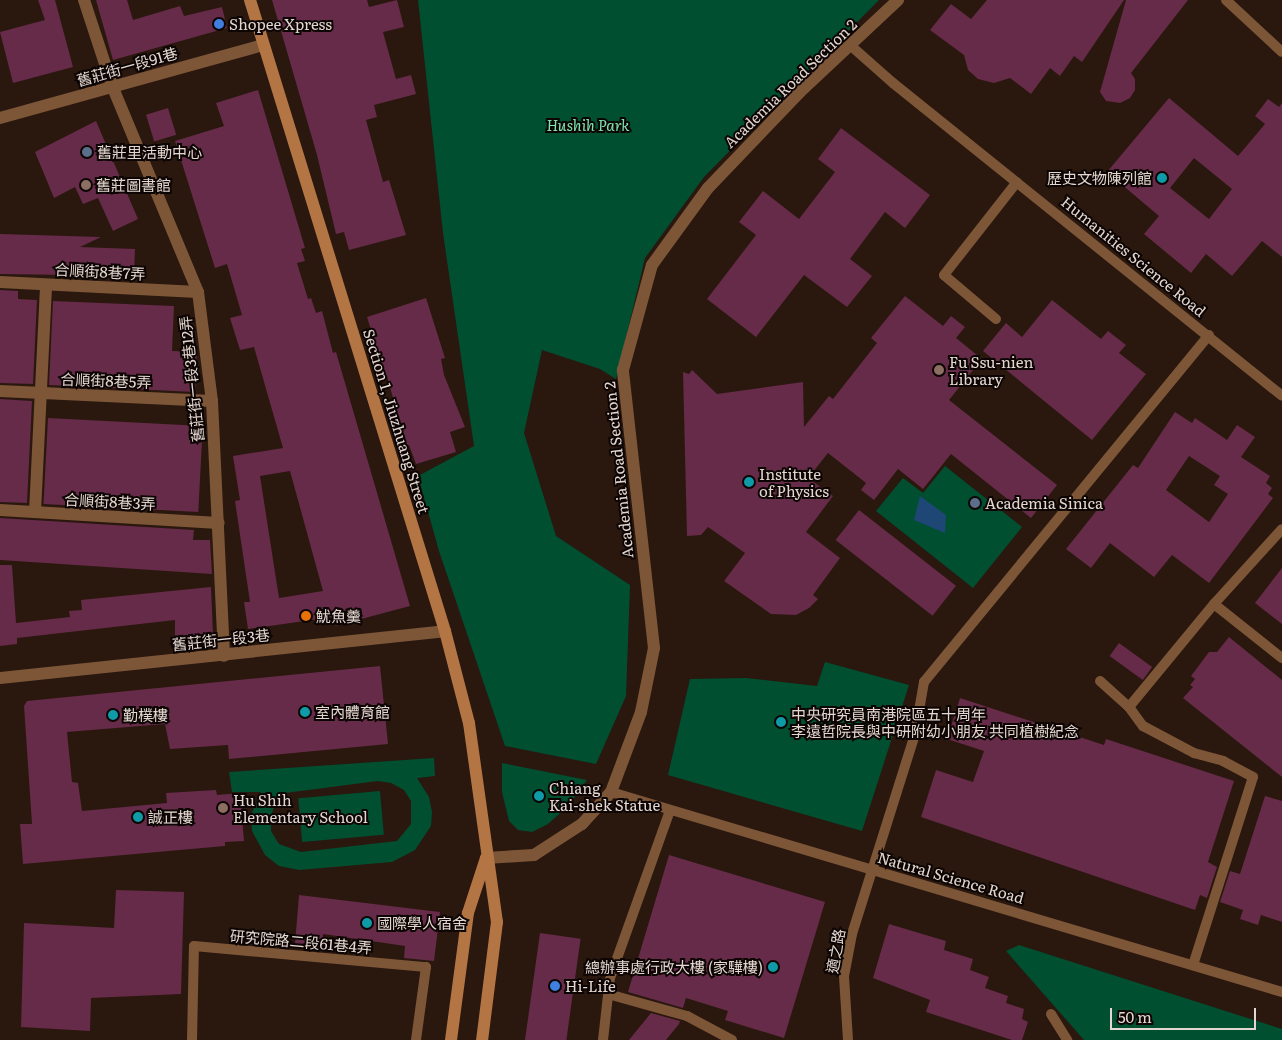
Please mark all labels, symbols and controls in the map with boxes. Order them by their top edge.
place label: Shopee Xpress [229,15,332,33]
street label: Academia Road Section 2 [720,15,860,151]
marker: Shopee Xpress [213,18,225,30]
street label: 舊莊街一段91巷 [75,43,179,89]
park label: Hushih Park [546,116,630,134]
place label: 舊莊里活動中心 [97,143,202,161]
marker: 舊莊里活動中心 [81,146,93,158]
place label: 歷史文物陳列館 [1047,169,1152,187]
marker: 歷史文物陳列館 [1156,172,1168,184]
place label: 舊莊圖書館 [96,176,171,194]
marker: 舊莊圖書館 [80,179,92,191]
street label: Humanities Science Road [1058,192,1210,320]
street label: 合順街8巷7弄 [54,260,146,282]
street label: 舊莊街一段3巷12弄 [175,315,207,443]
street label: Section 1, Jiuzhuang Street [360,326,434,516]
place label: Fu Ssu-nien Library [949,352,1033,387]
marker: Fu Ssu-nien Library [933,364,945,376]
street label: 合順街8巷5弄 [60,369,152,391]
street label: Academia Road Section 2 [600,381,636,559]
place label: Institute of Physics [759,464,829,499]
marker: Institute of Physics [743,476,755,488]
street label: 合順街8巷3弄 [64,490,156,512]
place label: Academia Sinica [985,494,1103,512]
marker: Academia Sinica [969,497,981,509]
place label: 魷魚羹 [316,607,361,625]
marker: 魷魚羹 [300,610,312,622]
street label: 舊莊街一段3巷 [171,625,271,653]
place label: 室內體育館 [315,703,390,721]
place label: 中央研究員南港院區五十周年 李遠哲院長與中研附幼小朋友 共同植樹紀念 [791,704,1079,739]
place label: 勤樸樓 [123,706,168,724]
marker: 室內體育館 [299,706,311,718]
marker: 勤樸樓 [107,709,119,721]
marker: 中央研究員南港院區五十周年 李遠哲院長與中研附幼小朋友 共同植樹紀念 [775,716,787,728]
place label: Chiang Kai-shek Statue [549,778,660,813]
place label: Hu Shih Elementary School [233,790,368,825]
marker: Chiang Kai-shek Statue [533,790,545,802]
marker: Hu Shih Elementary School [217,802,229,814]
place label: 誠正樓 [148,808,193,826]
marker: 誠正樓 [132,811,144,823]
street label: Natural Science Road [876,847,1026,907]
place label: 國際學人宿舍 [377,914,467,932]
marker: 國際學人宿舍 [361,917,373,929]
street label: 研究院路二段61巷4弄 [229,926,373,956]
street label: 適之路 [822,927,848,975]
place label: 總辦事處行政大樓 (家驊樓) [585,958,763,976]
marker: 總辦事處行政大樓 (家驊樓) [767,961,779,973]
place label: Hi-Life [565,977,616,995]
marker: Hi-Life [549,980,561,992]
scale bar [1112,998,1258,1030]
text: 50 m [1118,1005,1152,1028]

